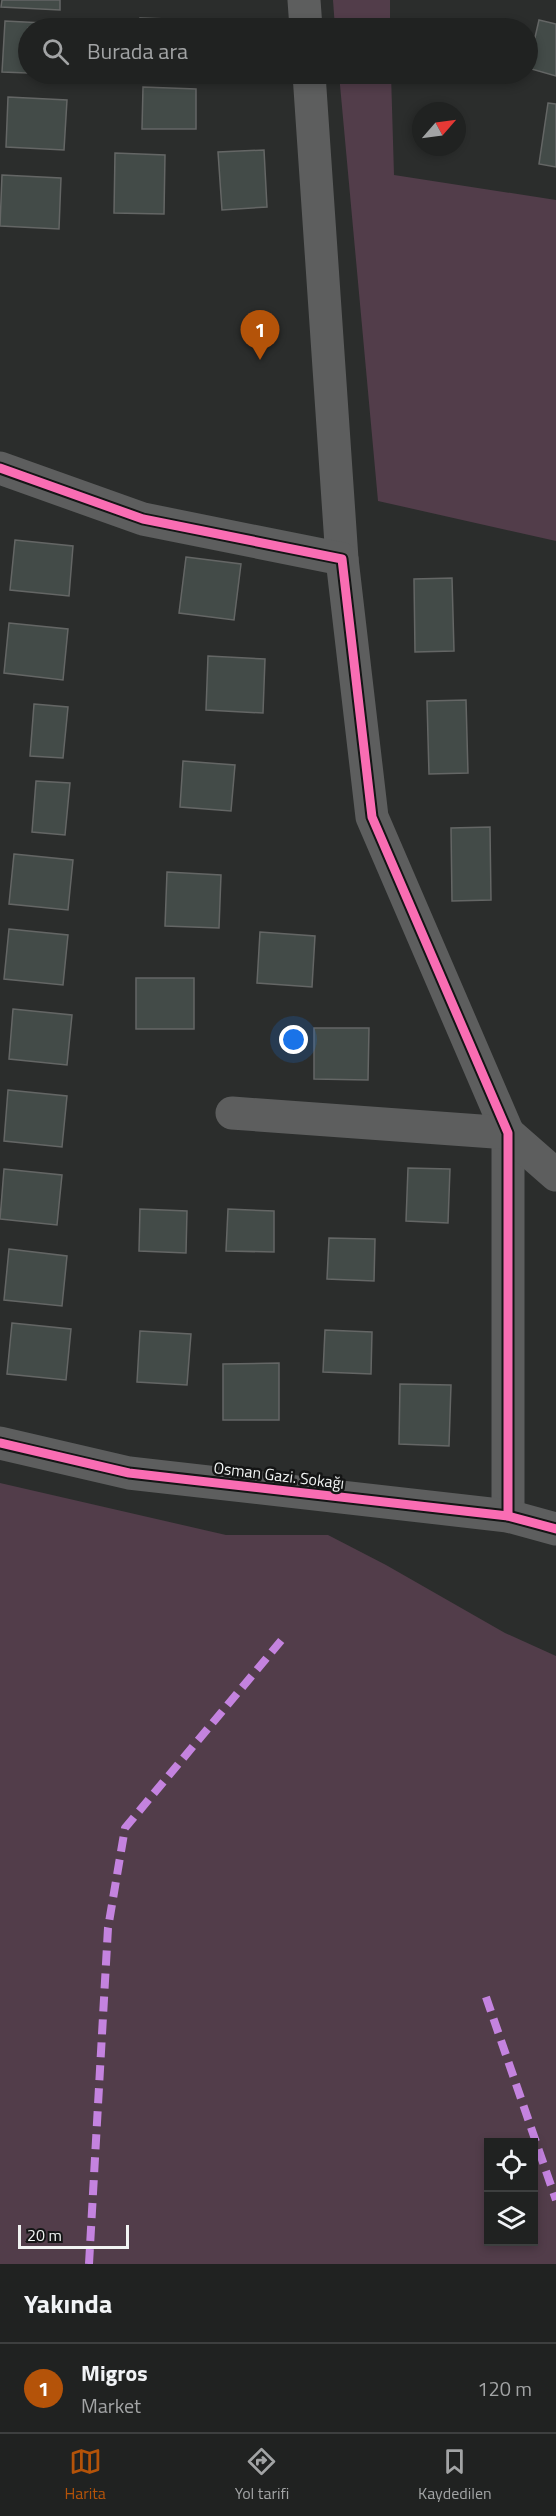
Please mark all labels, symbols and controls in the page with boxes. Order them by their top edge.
search box [18,18,538,84]
text: Burada ara [87,34,188,68]
icon: search [39,35,72,68]
north arrow [412,102,466,156]
pin: 1 [240,310,280,360]
your location [279,1025,308,1054]
street label: Osman Gazi. Sokağı [212,1455,346,1495]
map controls [484,2138,538,2246]
button: locate [484,2138,538,2192]
button: layers [484,2192,538,2246]
scale bar [18,2222,129,2250]
text: 20 m [27,2223,62,2247]
text: Yakında [24,2284,112,2323]
text: Migros [81,2356,148,2390]
text: 1 [38,2373,49,2404]
text: 120 m [477,2373,532,2404]
text: Market [81,2390,141,2421]
tab: Harita [64,2445,106,2505]
tab: Yol tarifi [235,2445,289,2505]
tab: Kaydedilen [418,2445,492,2505]

